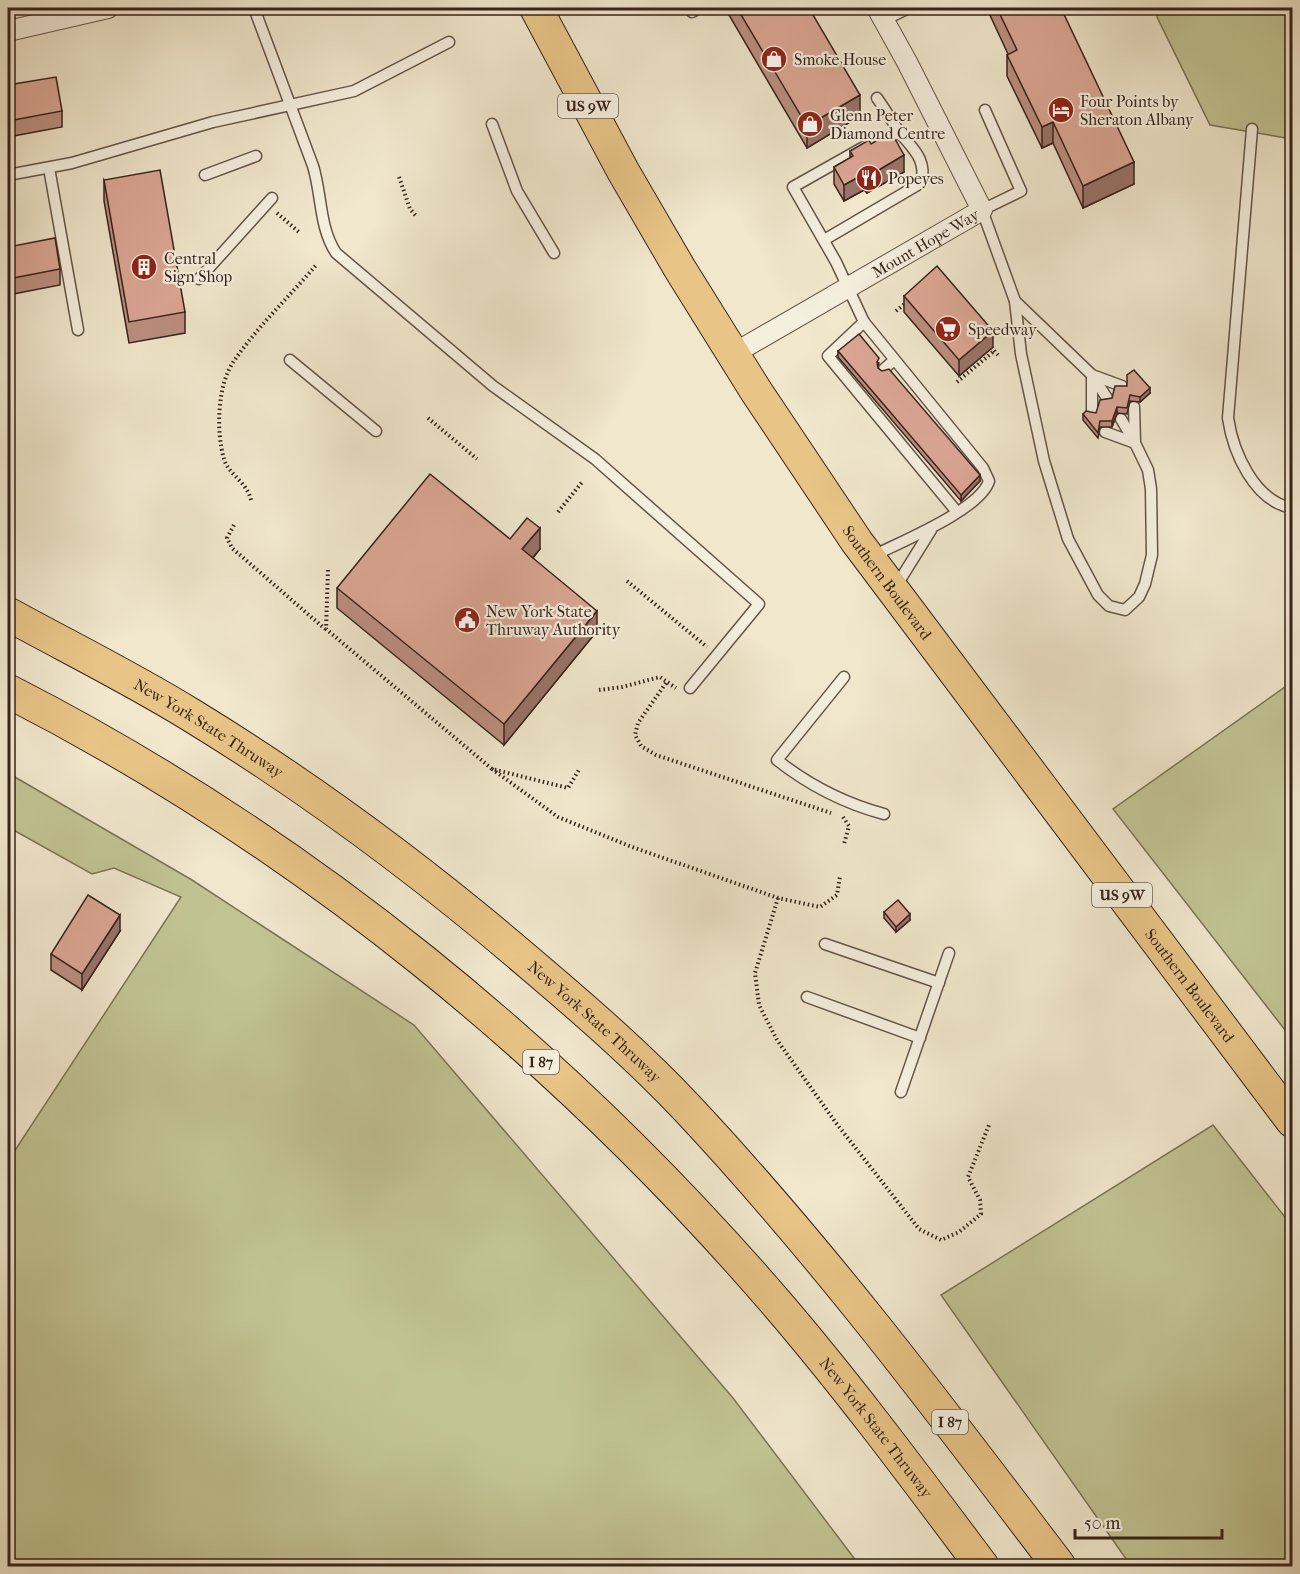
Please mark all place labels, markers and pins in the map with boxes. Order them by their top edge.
shop icon: Smoke House [759,44,789,74]
place label: Smoke House [794,50,886,69]
place label: Four Points by Sheraton Albany [1080,92,1194,129]
hotel icon: Four Points by Sheraton Albany [1046,95,1076,125]
place label: Glenn Peter Diamond Centre [830,106,945,143]
shop icon: Glenn Peter Diamond Centre [795,109,825,139]
restaurant icon: Popeyes [854,163,884,193]
place label: Popeyes [888,169,944,188]
place label: Central Sign Shop [164,249,233,286]
building icon: Central Sign Shop [129,252,159,282]
supermarket icon: Speedway [933,314,963,344]
place label: Speedway [968,320,1037,339]
place label: New York State Thruway Authority [486,602,621,639]
public building icon: New York State Thruway Authority [452,605,482,635]

